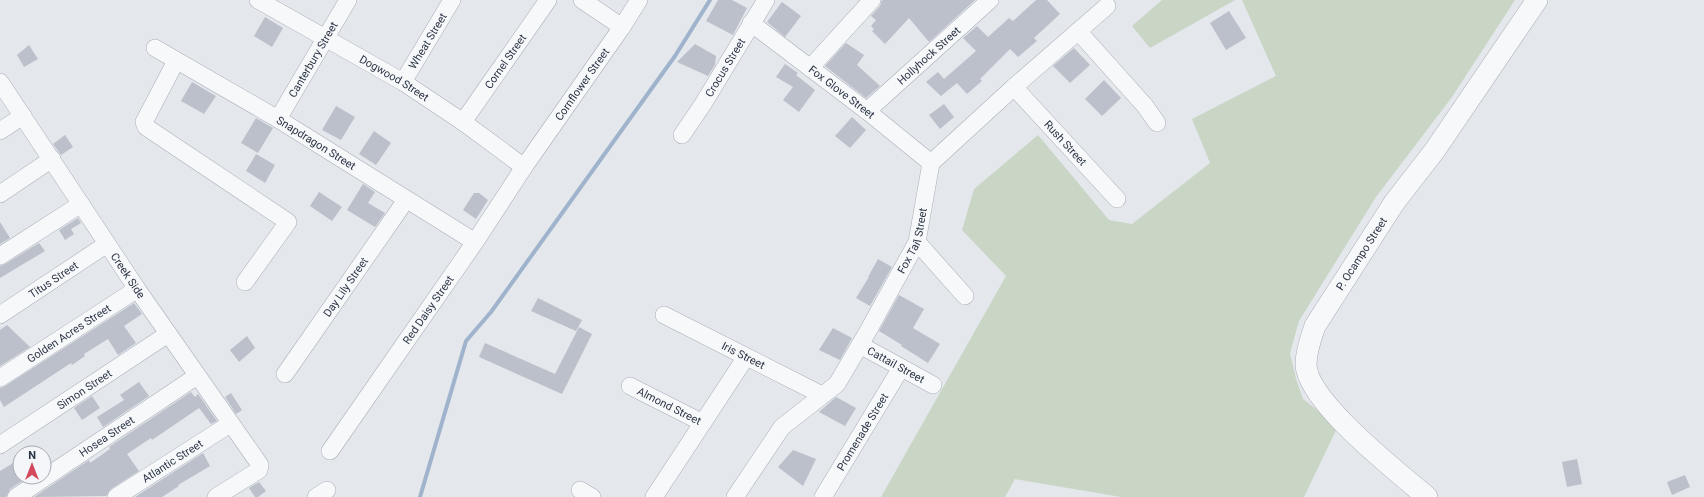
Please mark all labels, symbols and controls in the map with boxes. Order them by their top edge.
street label: Wheat Street [406,10,450,71]
street label: Canterbury Street [286,19,341,100]
street label: Hollyhock Street [895,24,963,87]
street label: Cornel Street [482,31,529,91]
street label: Crocus Street [703,36,748,100]
street label: Cornflower Street [553,45,612,123]
street label: Dogwood Street [357,53,431,105]
street label: Fox Glove Street [806,63,877,122]
street label: Snapdragon Street [274,114,358,173]
street label: Rush Street [1041,118,1089,169]
street label: Fox Tail Street [895,207,930,276]
street label: P. Ocampo Street [1334,215,1390,293]
street label: Creek Side [108,250,148,301]
street label: Day Lily Street [321,255,371,319]
street label: Titus Street [26,259,81,301]
street label: Red Daisy Street [400,273,457,347]
street label: Golden Acres Street [25,302,114,366]
street label: Iris Street [719,339,767,372]
street label: Cattail Street [865,344,927,386]
street label: Simon Street [55,367,115,413]
street label: Almond Street [635,385,703,428]
street label: Promenade Street [834,391,891,473]
street label: Hosea Street [77,414,137,460]
street label: Atlantic Street [140,437,206,485]
north arrow [12,445,52,485]
text: N [28,449,36,462]

